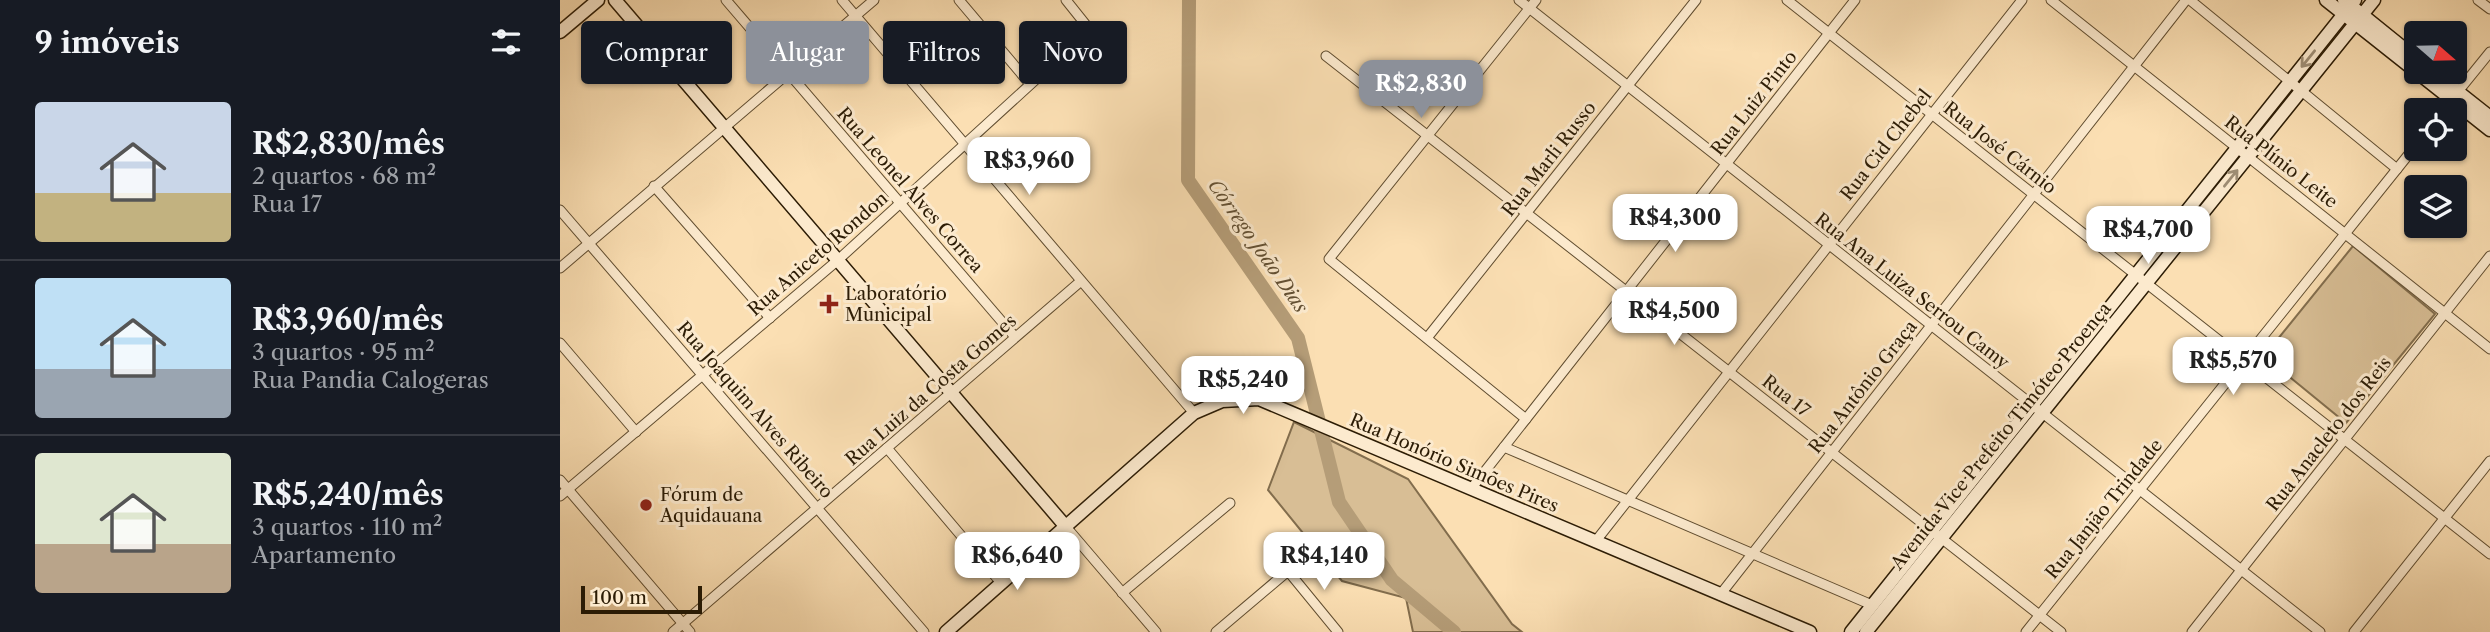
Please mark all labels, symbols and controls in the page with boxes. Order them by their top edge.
chip: Comprar [581,21,732,84]
chip: Alugar [746,21,869,84]
chip: Filtros [883,21,1005,84]
chip: Novo [1019,21,1127,84]
north arrow [2404,21,2468,84]
map controls [2404,21,2467,238]
icon: filters [487,23,525,61]
text: 9 imóveis [35,24,180,61]
street label: Rua Luiz Pinto [1706,46,1802,160]
one-way arrow [2301,49,2316,68]
pin: R$2,830 [1356,60,1486,120]
text: R$2,830 [1375,69,1467,97]
street label: Rua Cid Chebel [1836,85,1936,205]
street label: Rua Marli Russo [1497,97,1601,221]
street label: Rua José Cárnio [1939,97,2061,199]
button: locate [2404,98,2467,161]
street label: Rua Leonel Alves Correa [832,103,988,278]
street label: Rua Plínio Leite [2220,111,2342,213]
text: R$2,830/mês [252,125,445,162]
icon: home [91,130,175,214]
pin: R$3,960 [964,138,1094,197]
text: R$3,960 [983,146,1075,174]
text: 2 quartos · 68 m² [252,162,436,190]
one-way arrow [2223,169,2239,187]
water label: Córrego João Dias [1203,175,1313,318]
button: layers [2404,175,2467,238]
street label: Rua Aniceto Rondon [744,187,892,321]
text: Rua 17 [252,190,322,218]
pin: R$4,300 [1610,194,1740,254]
text: R$4,300 [1629,203,1721,231]
pin: R$4,700 [2083,206,2213,266]
street label: Rua Ana Luiza Serrou Camy [1811,208,2014,374]
text: R$4,700 [2102,215,2194,243]
place label: Laboratório Municipal [845,283,947,326]
pin: R$4,500 [1609,288,1739,347]
marker: Laboratório Municipal [819,294,839,314]
text: R$4,500 [1628,296,1720,324]
street label: Avenida Vice Prefeito Timóteo Proença [1886,297,2116,575]
text: R$3,960/mês [252,301,444,338]
icon: home [91,306,175,390]
street label: Rua Luiz da Costa Gomes [841,310,1021,470]
street label: Rua Antônio Graça [1804,316,1922,458]
street label: Rua Joaquim Alves Ribeiro [672,317,838,503]
text: 3 quartos · 95 m² [252,338,435,366]
pin: R$5,570 [2168,338,2298,397]
text: R$5,570 [2189,346,2277,374]
street label: Rua Anacleto dos Reis [2262,352,2396,516]
pin: R$5,240 [1178,356,1308,416]
text: R$5,240 [1197,365,1289,393]
text: Rua Pandia Calogeras [252,366,489,394]
street label: Rua 17 [1758,370,1814,422]
street label: Rua Honório Simões Pires [1346,409,1562,517]
street label: Rua Janjão Trindade [2041,435,2167,583]
text: R$5,240/mês [252,476,444,513]
icon: home [91,481,175,565]
place label: Fórum de Aquidauana [659,484,763,527]
marker: Fórum de Aquidauana [638,497,654,513]
text: 3 quartos · 110 m² [252,513,443,541]
pin: R$6,640 [952,532,1082,592]
pin: R$4,140 [1259,532,1389,592]
text: Apartamento [252,541,396,569]
text: R$6,640 [971,541,1063,569]
text: R$4,140 [1279,541,1369,569]
scale bar [581,583,702,615]
text: 100 m [592,586,647,609]

